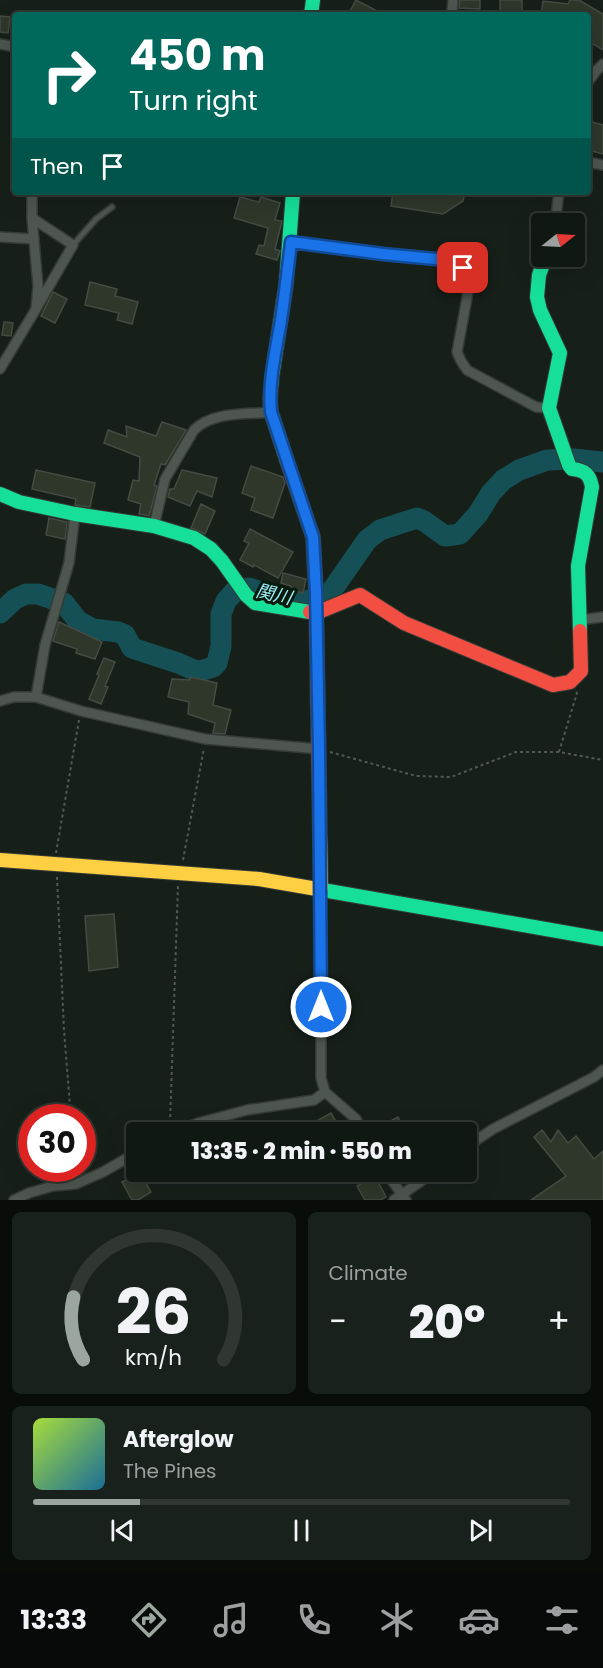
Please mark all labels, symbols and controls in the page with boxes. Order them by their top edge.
text: 450 m [129,26,266,85]
icon: right [30,36,108,114]
text: Turn right [129,82,258,119]
icon: arrive [96,150,129,183]
text: Then [30,151,84,182]
north arrow [531,213,585,267]
map controls [531,213,585,267]
pin [437,242,488,293]
icon: arrive [446,251,479,284]
water label: 関川 [254,578,296,611]
position arrow [289,975,353,1039]
speed limit sign: 30 [18,1104,96,1182]
text: 13:35 · 2 min · 550 m [191,1136,412,1167]
text: Climate [329,1259,408,1287]
text: 26 [116,1268,191,1356]
text: 20° [409,1291,485,1354]
text: − [329,1298,347,1345]
text: + [547,1298,570,1345]
text: km/h [125,1342,182,1373]
text: Afterglow [123,1424,234,1455]
text: The Pines [123,1457,217,1485]
icon: previous [106,1514,139,1547]
icon: pause [285,1514,318,1547]
icon: next [464,1514,497,1547]
icon: directions [128,1599,170,1641]
icon: music [210,1599,252,1641]
icon: phone [293,1599,335,1641]
icon: climate [376,1599,418,1641]
icon: car [458,1599,500,1641]
icon: filters [541,1599,583,1641]
text: 13:33 [20,1601,87,1638]

